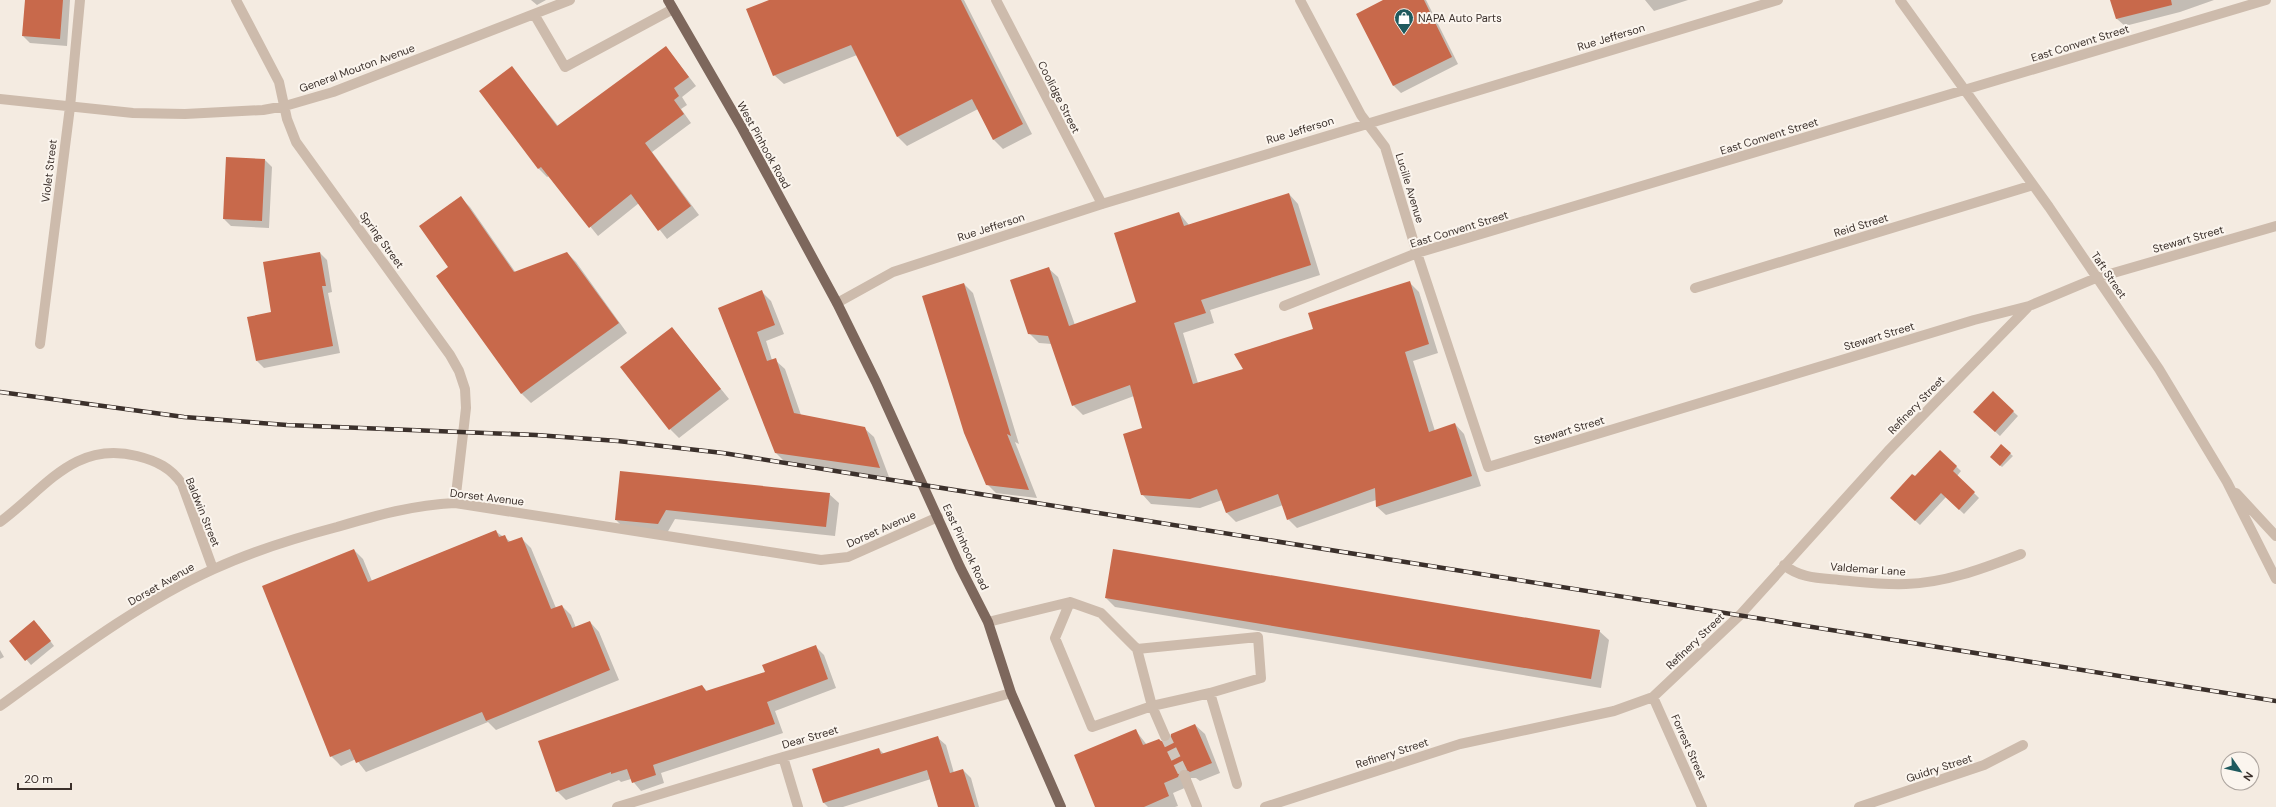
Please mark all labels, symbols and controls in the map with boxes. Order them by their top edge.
shop icon: NAPA Auto Parts [1393,7,1415,35]
place label: NAPA Auto Parts [1418,11,1502,25]
street label: Rue Jefferson [1576,20,1646,54]
street label: East Convent Street [2029,21,2131,65]
street label: General Mouton Avenue [297,41,417,95]
street label: Coolidge Street [1035,59,1083,135]
street label: West Pinhook Road [734,99,794,191]
street label: Rue Jefferson [1265,113,1335,147]
street label: East Convent Street [1718,114,1820,158]
street label: Violet Street [38,139,60,203]
street label: Lucille Avenue [1393,151,1427,225]
street label: East Convent Street [1408,207,1510,251]
street label: Spring Street [357,209,407,271]
street label: Rue Jefferson [956,210,1026,244]
street label: Reid Street [1832,210,1890,240]
street label: Stewart Street [2151,222,2225,256]
street label: Taft Street [2088,249,2130,301]
street label: Stewart Street [1842,319,1916,353]
street label: Refinery Street [1885,373,1947,437]
street label: Stewart Street [1532,413,1606,447]
street label: Baldwin Street [183,475,223,549]
street label: Dorset Avenue [449,486,525,508]
street label: East Pinhook Road [940,502,992,592]
street label: Dorset Avenue [844,507,918,551]
street label: Dorset Avenue [125,559,197,609]
street label: Valdemar Lane [1830,559,1906,579]
street label: Refinery Street [1663,610,1727,672]
street label: Forrest Street [1668,712,1710,782]
street label: Dear Street [780,722,840,752]
street label: Refinery Street [1354,735,1430,771]
street label: Guidry Street [1904,751,1974,785]
north arrow [2220,751,2260,791]
scale bar [18,765,71,791]
text: N [2240,769,2256,784]
text: 20 m [24,771,53,787]

